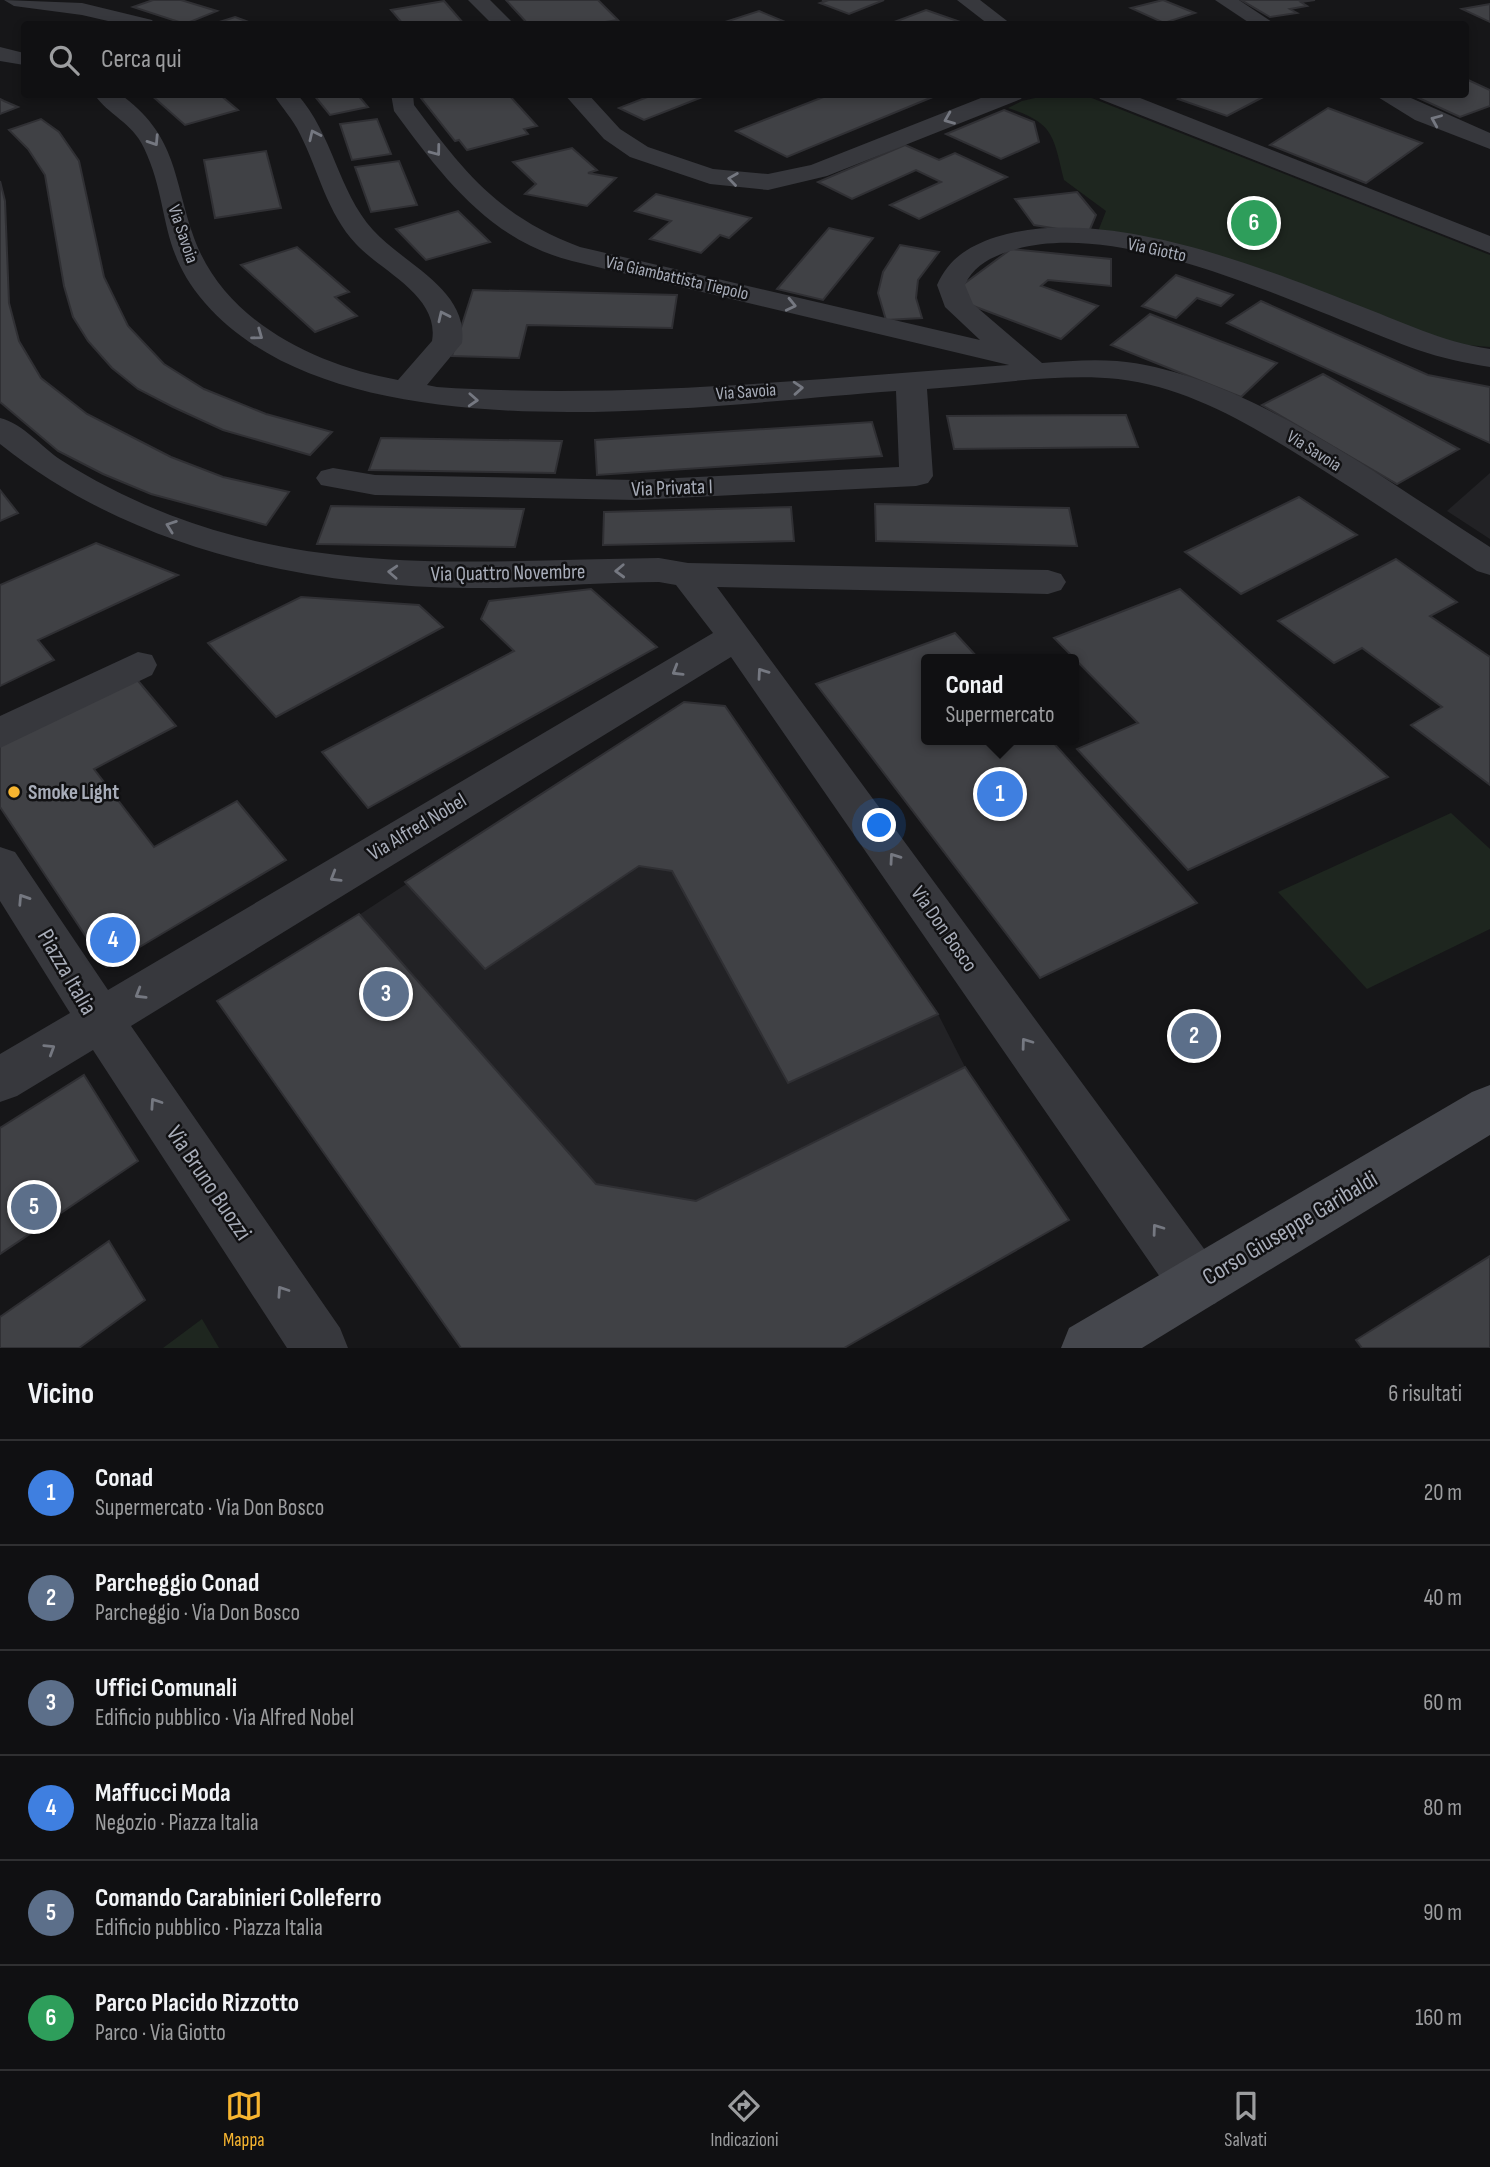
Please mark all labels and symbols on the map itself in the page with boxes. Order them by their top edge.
one-way arrow [943,111,955,125]
one-way arrow [1431,115,1443,129]
one-way arrow [308,130,322,142]
one-way arrow [145,133,158,146]
one-way arrow [428,143,441,155]
one-way arrow [727,172,739,187]
pin: 6 [1231,197,1277,249]
street label: Via Savoia [163,202,203,266]
street label: Via Giotto [1126,234,1188,266]
street label: Via Giambattista Tiepolo [603,251,751,305]
one-way arrow [785,296,797,311]
one-way arrow [438,311,452,323]
one-way arrow [250,327,263,339]
street label: Via Savoia [715,379,777,405]
one-way arrow [793,381,804,396]
one-way arrow [468,392,479,407]
street label: Via Savoia [1283,426,1345,476]
street label: Via Privata I [631,474,713,502]
one-way arrow [165,520,177,534]
street label: Via Quattro Novembre [431,559,585,587]
one-way arrow [614,564,625,579]
one-way arrow [387,565,398,580]
one-way arrow [672,663,685,676]
one-way arrow [758,668,770,681]
pin: 1 [977,768,1023,820]
place label: Smoke Light [28,780,119,805]
marker: Smoke Light [6,784,22,800]
street label: Via Alfred Nobel [363,788,471,866]
your location [862,808,896,842]
one-way arrow [889,853,902,866]
one-way arrow [330,868,343,881]
street label: Via Don Bosco [905,881,983,977]
one-way arrow [18,894,31,907]
pin: 4 [90,914,136,966]
street label: Piazza Italia [31,924,103,1020]
pin: 3 [363,968,409,1020]
one-way arrow [135,986,148,999]
pin: 2 [1171,1010,1217,1062]
one-way arrow [1021,1038,1034,1051]
one-way arrow [42,1045,55,1058]
one-way arrow [151,1098,163,1111]
street label: Via Bruno Buozzi [160,1120,258,1246]
street label: Corso Giuseppe Garibaldi [1197,1164,1383,1292]
pin: 5 [11,1181,57,1233]
one-way arrow [1153,1224,1166,1237]
one-way arrow [277,1286,290,1299]

